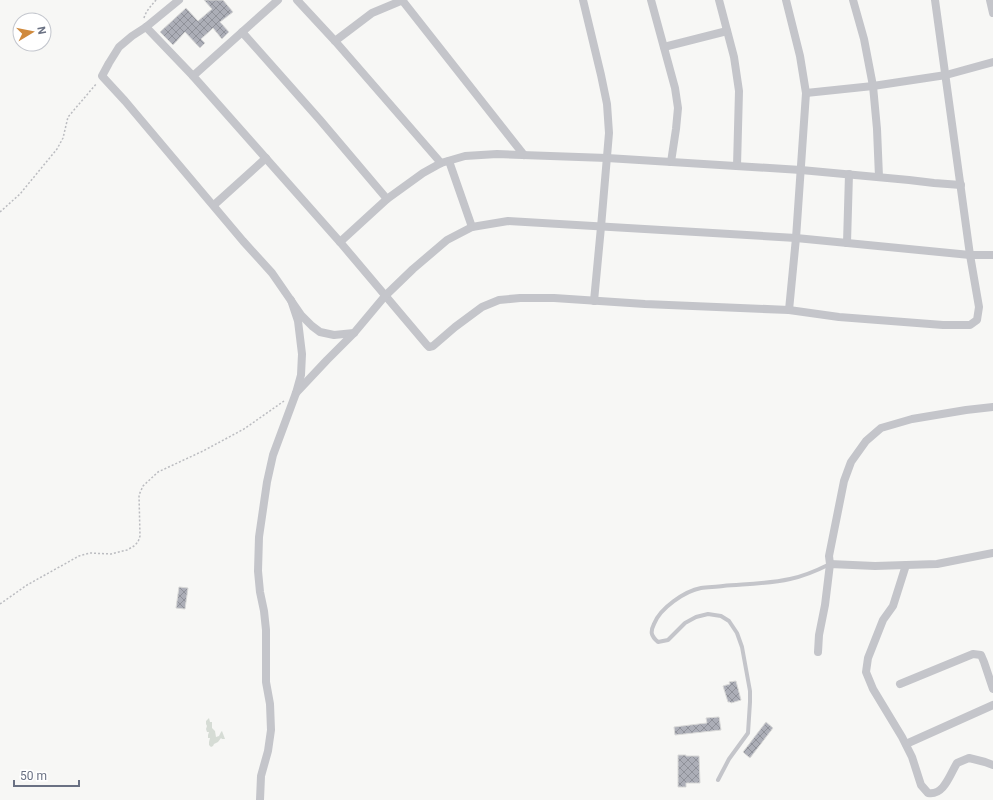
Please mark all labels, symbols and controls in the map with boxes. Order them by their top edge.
north arrow [12,12,52,52]
text: N [34,25,48,36]
scale bar [14,762,79,788]
text: 50 m [20,769,47,783]

